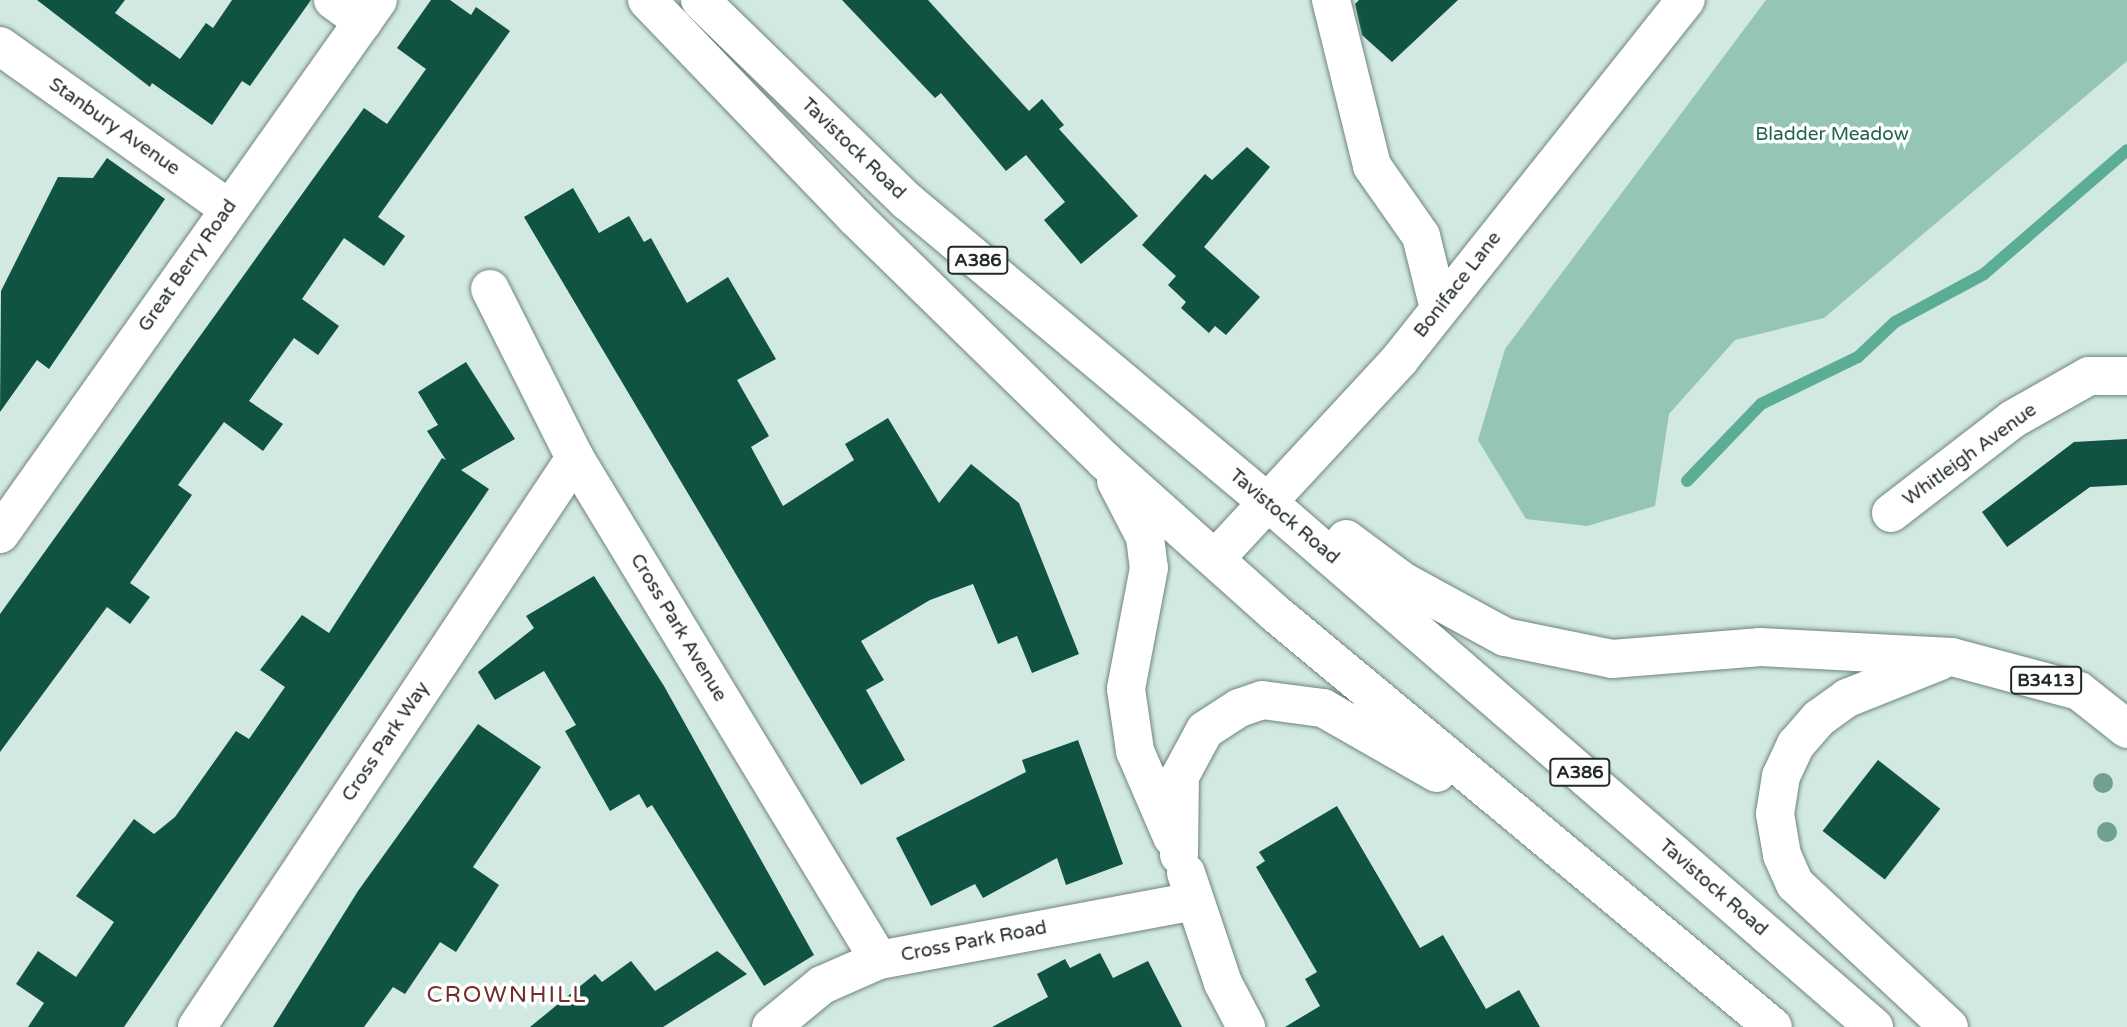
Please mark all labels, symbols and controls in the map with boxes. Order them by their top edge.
street label: Stanbury Avenue [44,73,184,181]
street label: Tavistock Road [796,93,910,205]
park label: Bladder Meadow [1755,124,1909,146]
street label: Great Berry Road [134,196,242,336]
street label: Boniface Lane [1410,227,1506,343]
road number: A386 [946,246,1010,274]
street label: Whitleigh Avenue [1899,399,2041,511]
street label: Tavistock Road [1224,464,1344,570]
street label: Cross Park Avenue [625,550,731,706]
road number: B3413 [2009,666,2083,694]
street label: Cross Park Way [338,678,434,806]
road number: A386 [1548,758,1612,786]
street label: Tavistock Road [1654,835,1772,941]
street label: Cross Park Road [899,917,1049,967]
district label: CROWNHILL [428,981,586,1009]

